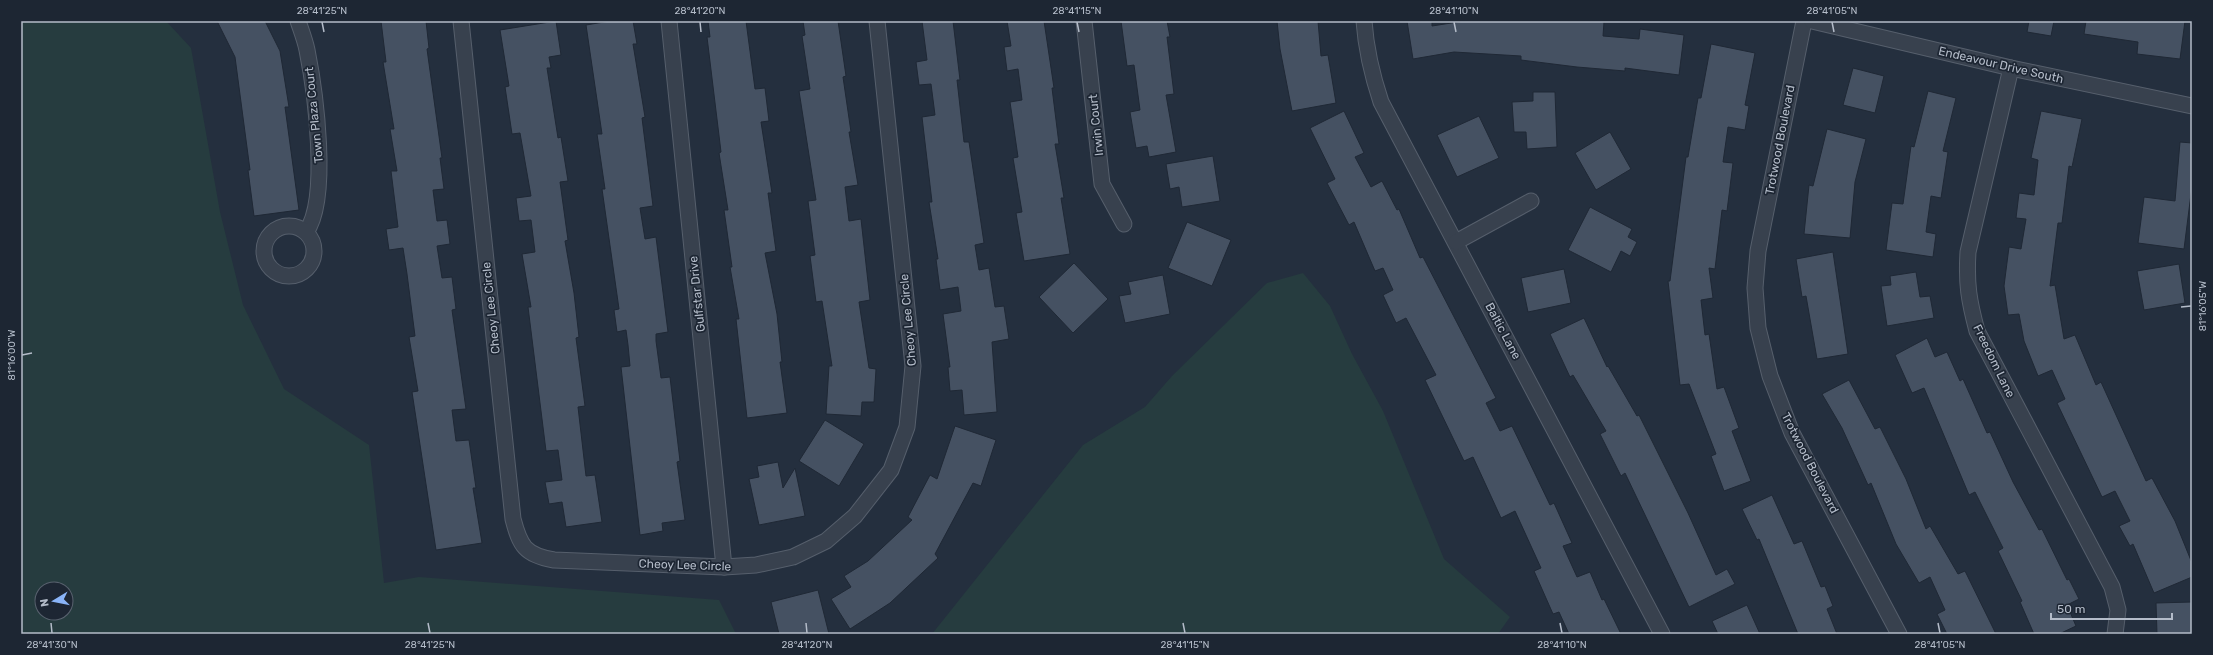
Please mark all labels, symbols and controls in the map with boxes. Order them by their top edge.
text: 28°41'25"N [297,5,347,17]
text: 28°41'20"N [674,5,726,17]
text: 28°41'15"N [1052,5,1102,17]
text: 28°41'10"N [1429,5,1479,17]
text: 28°41'05"N [1806,5,1858,17]
street label: Endeavour Drive South [1937,44,2065,86]
street label: Town Plaza Court [302,66,326,164]
street label: Trotwood Boulevard [1762,84,1798,196]
street label: Irwin Court [1086,93,1106,157]
street label: Gulfstar Drive [686,255,708,333]
street label: Cheoy Lee Circle [479,261,503,355]
street label: Cheoy Lee Circle [897,273,919,367]
text: 81°16'05"W [2197,281,2209,331]
street label: Baltic Lane [1482,300,1524,362]
street label: Freedom Lane [1970,322,2018,400]
text: 81°16'00"W [6,329,18,381]
street label: Trotwood Boulevard [1778,410,1842,516]
street label: Cheoy Lee Circle [639,556,732,574]
north arrow [34,581,74,621]
scale bar [2051,595,2172,621]
text: N [38,598,52,608]
text: 50 m [2057,602,2085,616]
text: 28°41'30"N [26,639,78,651]
text: 28°41'25"N [405,639,455,651]
text: 28°41'20"N [781,639,833,651]
text: 28°41'15"N [1160,639,1210,651]
text: 28°41'10"N [1537,639,1587,651]
text: 28°41'05"N [1914,639,1966,651]

